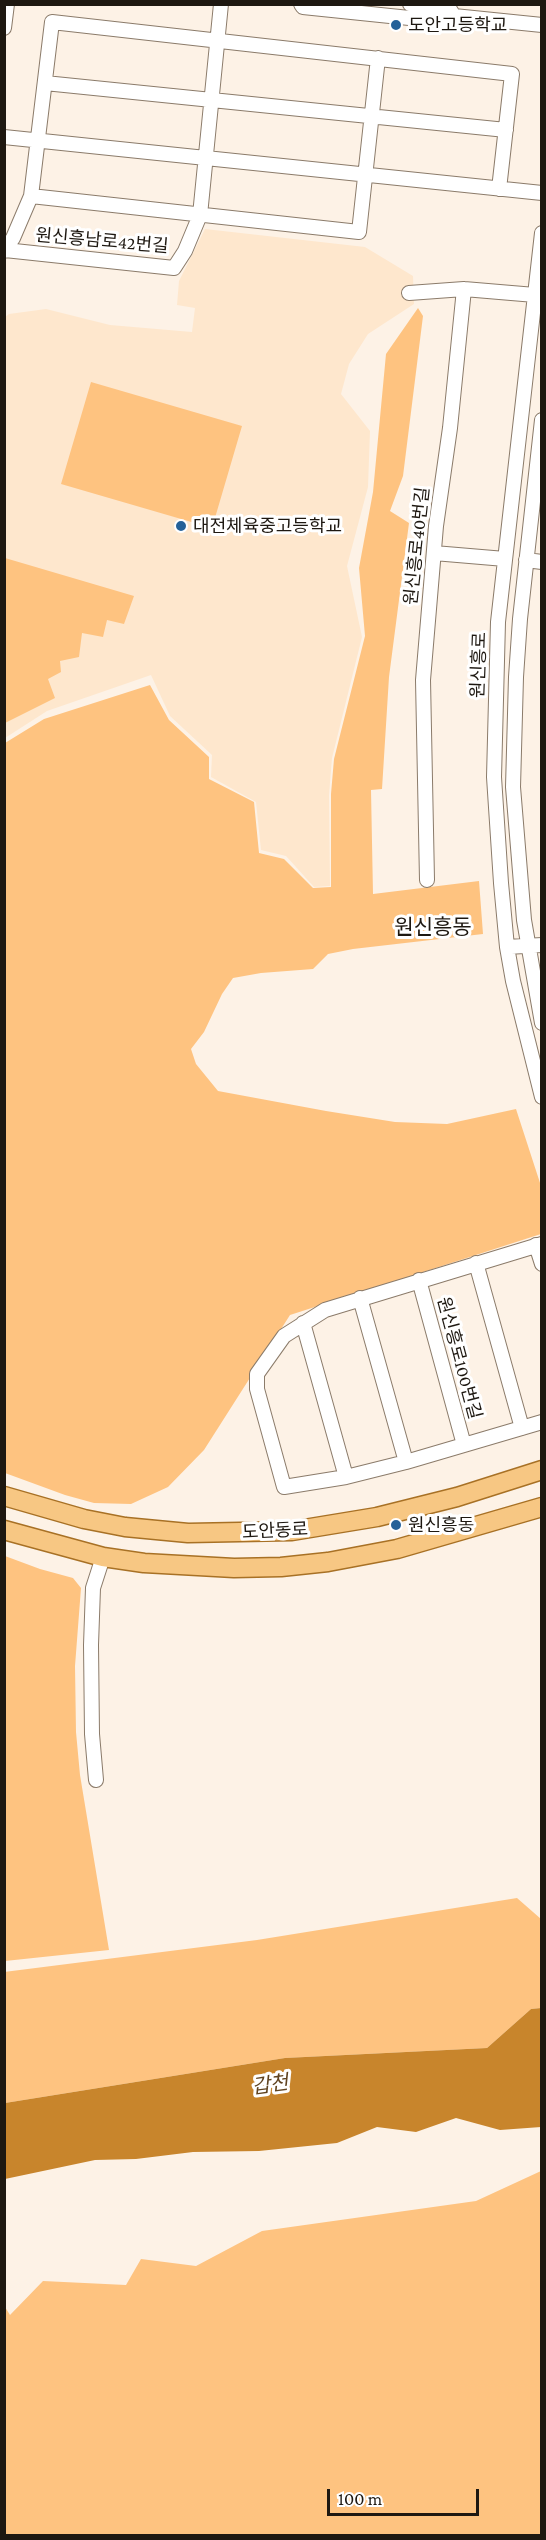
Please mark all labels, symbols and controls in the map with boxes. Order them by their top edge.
place label: 도안고등학교 [408,14,507,36]
marker: 도안고등학교 [389,18,403,32]
street label: 원신흥남로42번길 [35,224,169,258]
street label: 원신흥로40번길 [400,486,434,606]
place label: 대전체육중고등학교 [193,515,342,537]
marker: 대전체육중고등학교 [174,519,188,533]
street label: 원신흥로 [467,632,491,698]
district label: 원신흥동 [394,915,472,941]
street label: 원신흥로100번길 [432,1295,486,1421]
place label: 원신흥동 [408,1514,474,1536]
street label: 도안동로 [241,1518,309,1544]
marker: 원신흥동 [389,1518,403,1532]
water label: 갑천 [250,2071,290,2099]
scale bar [330,2477,482,2515]
text: 100 m [338,2489,382,2509]

